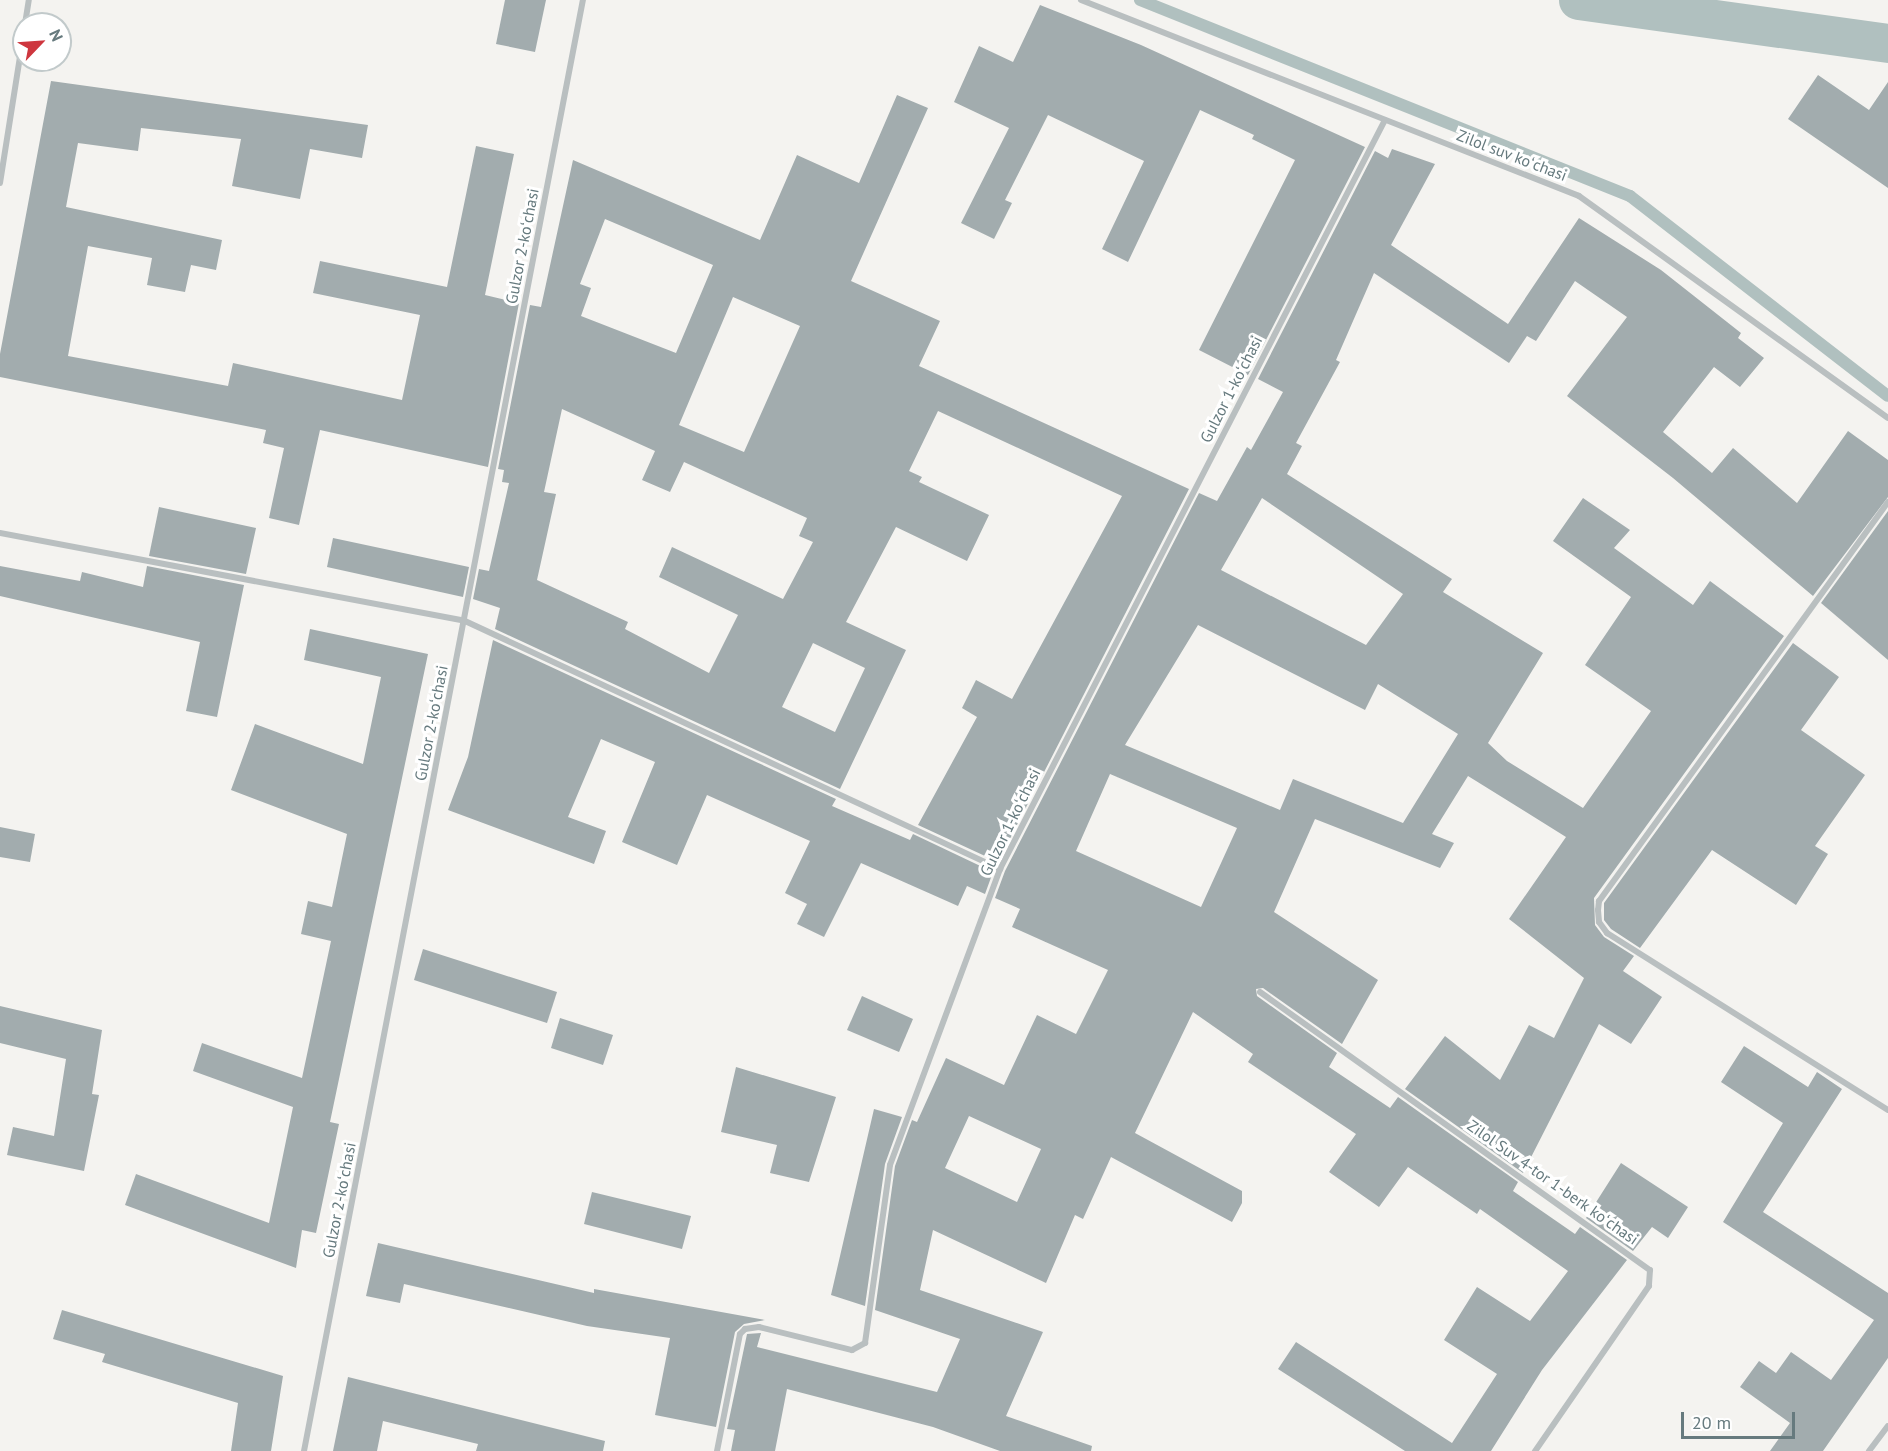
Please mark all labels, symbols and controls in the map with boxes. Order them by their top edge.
north arrow [12,12,72,72]
text: N [45,26,68,44]
street label: Zilol suv koʻchasi [1454,125,1570,185]
street label: Gulzor 2-koʻchasi [501,187,543,305]
street label: Gulzor 1-koʻchasi [1196,332,1266,446]
street label: Gulzor 2-koʻchasi [410,664,452,782]
street label: Gulzor 1-koʻchasi [976,765,1044,879]
street label: Zilol Suv 4-tor 1-berk koʻchasi [1463,1115,1643,1249]
street label: Gulzor 2-koʻchasi [318,1141,360,1259]
scale bar [1684,1400,1798,1438]
text: 20 m [1692,1411,1731,1434]

